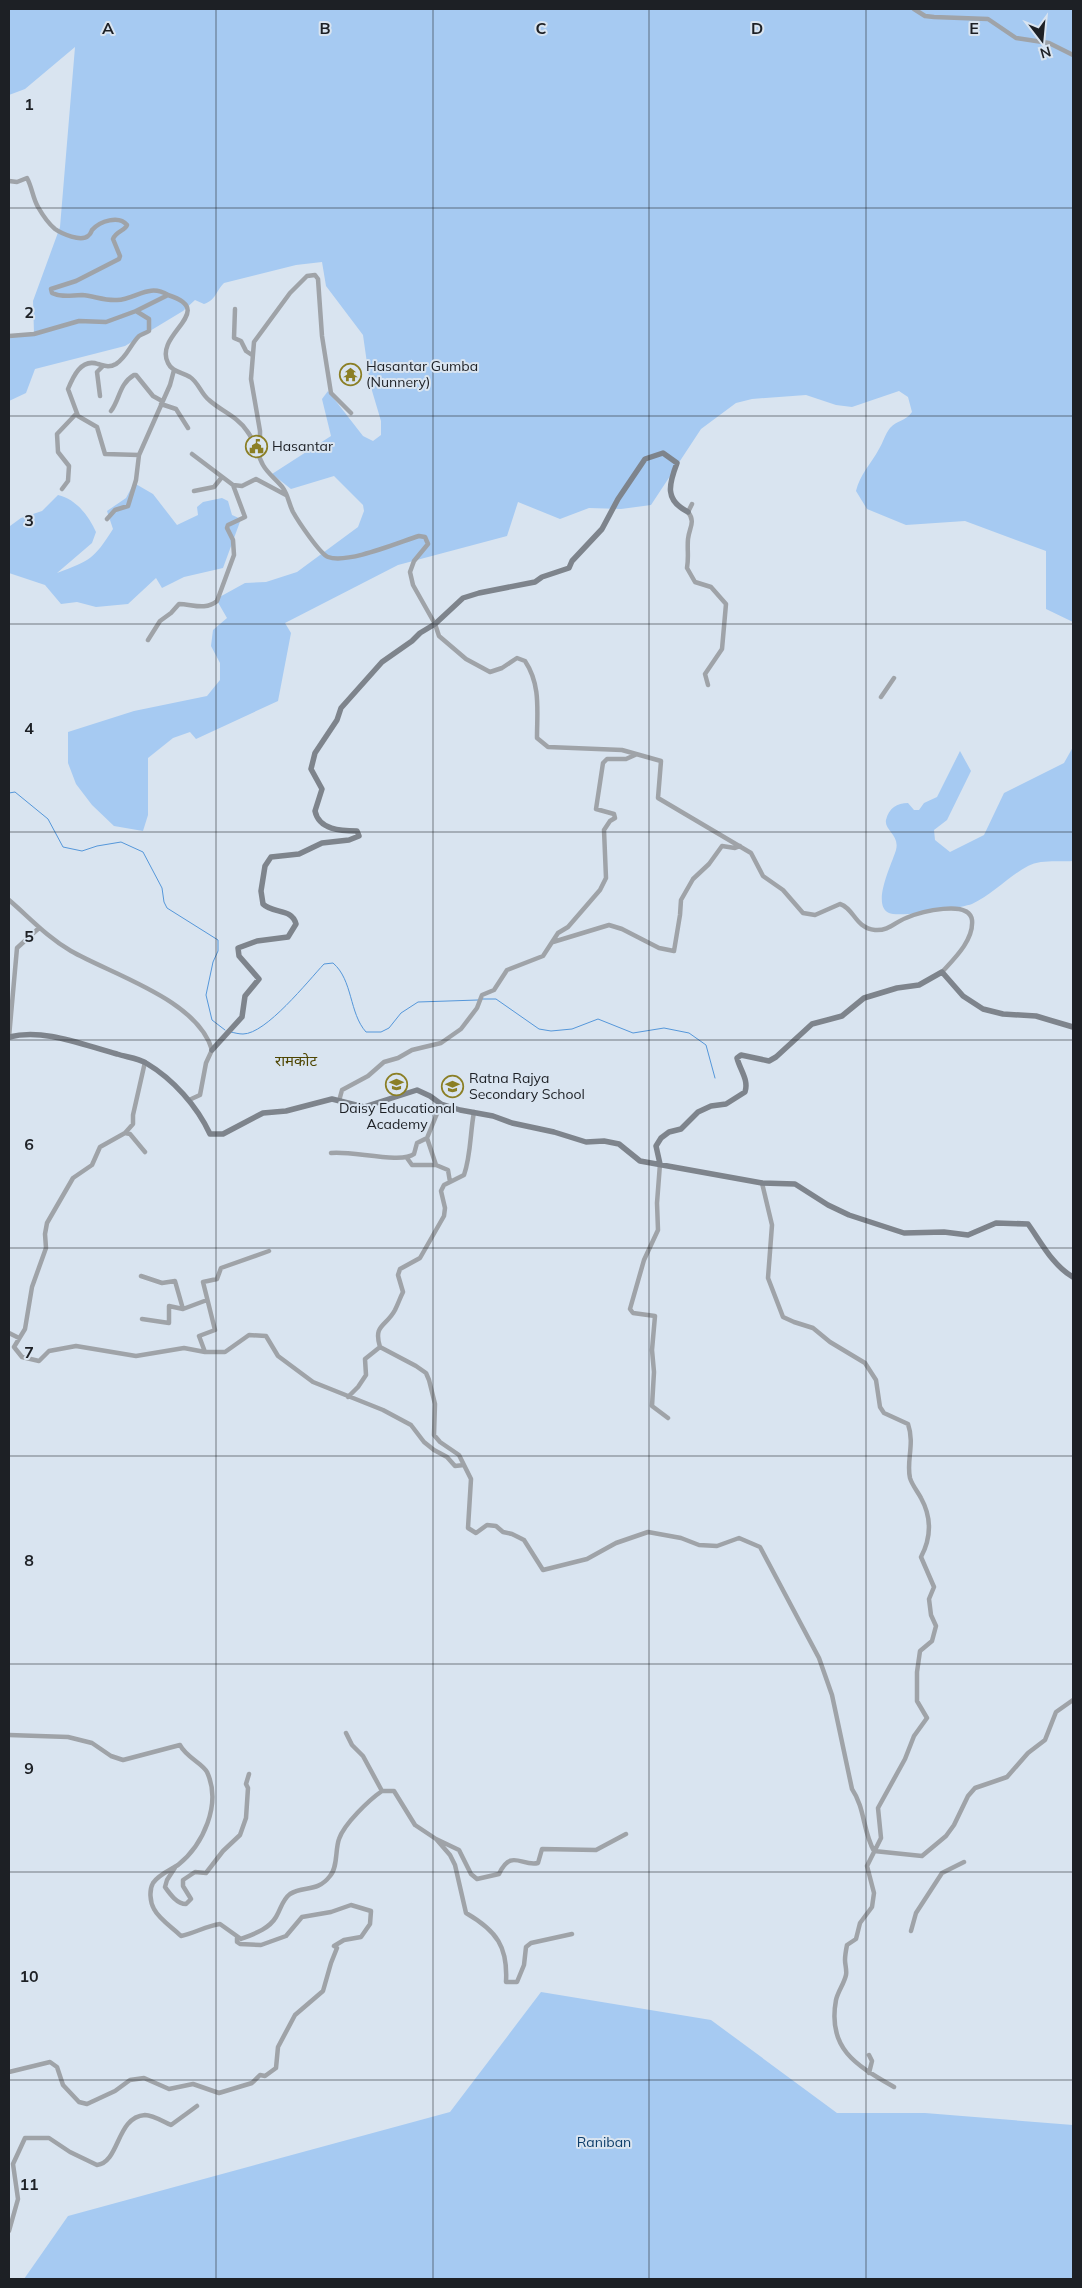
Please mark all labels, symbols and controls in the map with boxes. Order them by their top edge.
north arrow [1017,15,1067,65]
text: A [102,18,114,38]
text: B [319,18,331,38]
text: C [536,18,547,38]
text: D [751,18,763,38]
text: E [969,18,979,38]
text: N [1038,42,1053,63]
text: 1 [24,94,34,114]
text: 2 [24,302,34,322]
place label: Hasantar Gumba (Nunnery) [366,357,478,391]
temple icon: Hasantar Gumba (Nunnery) [338,362,362,386]
public building icon: Hasantar [244,434,268,458]
place label: Hasantar [272,437,334,455]
text: 3 [24,510,34,530]
text: 4 [24,718,34,738]
text: 5 [24,926,34,946]
district label: रामकोट [275,1051,317,1070]
place label: Ratna Rajya Secondary School [469,1069,585,1103]
school or university icon: Daisy Educational Academy [385,1073,409,1097]
school or university icon: Ratna Rajya Secondary School [441,1074,465,1098]
place label: Daisy Educational Academy [339,1099,455,1133]
text: 6 [24,1134,34,1154]
text: 7 [24,1342,34,1362]
text: 8 [24,1550,34,1570]
text: 9 [24,1758,34,1778]
text: 10 [19,1966,39,1986]
park label: Raniban [577,2133,631,2151]
text: 11 [19,2174,39,2194]

